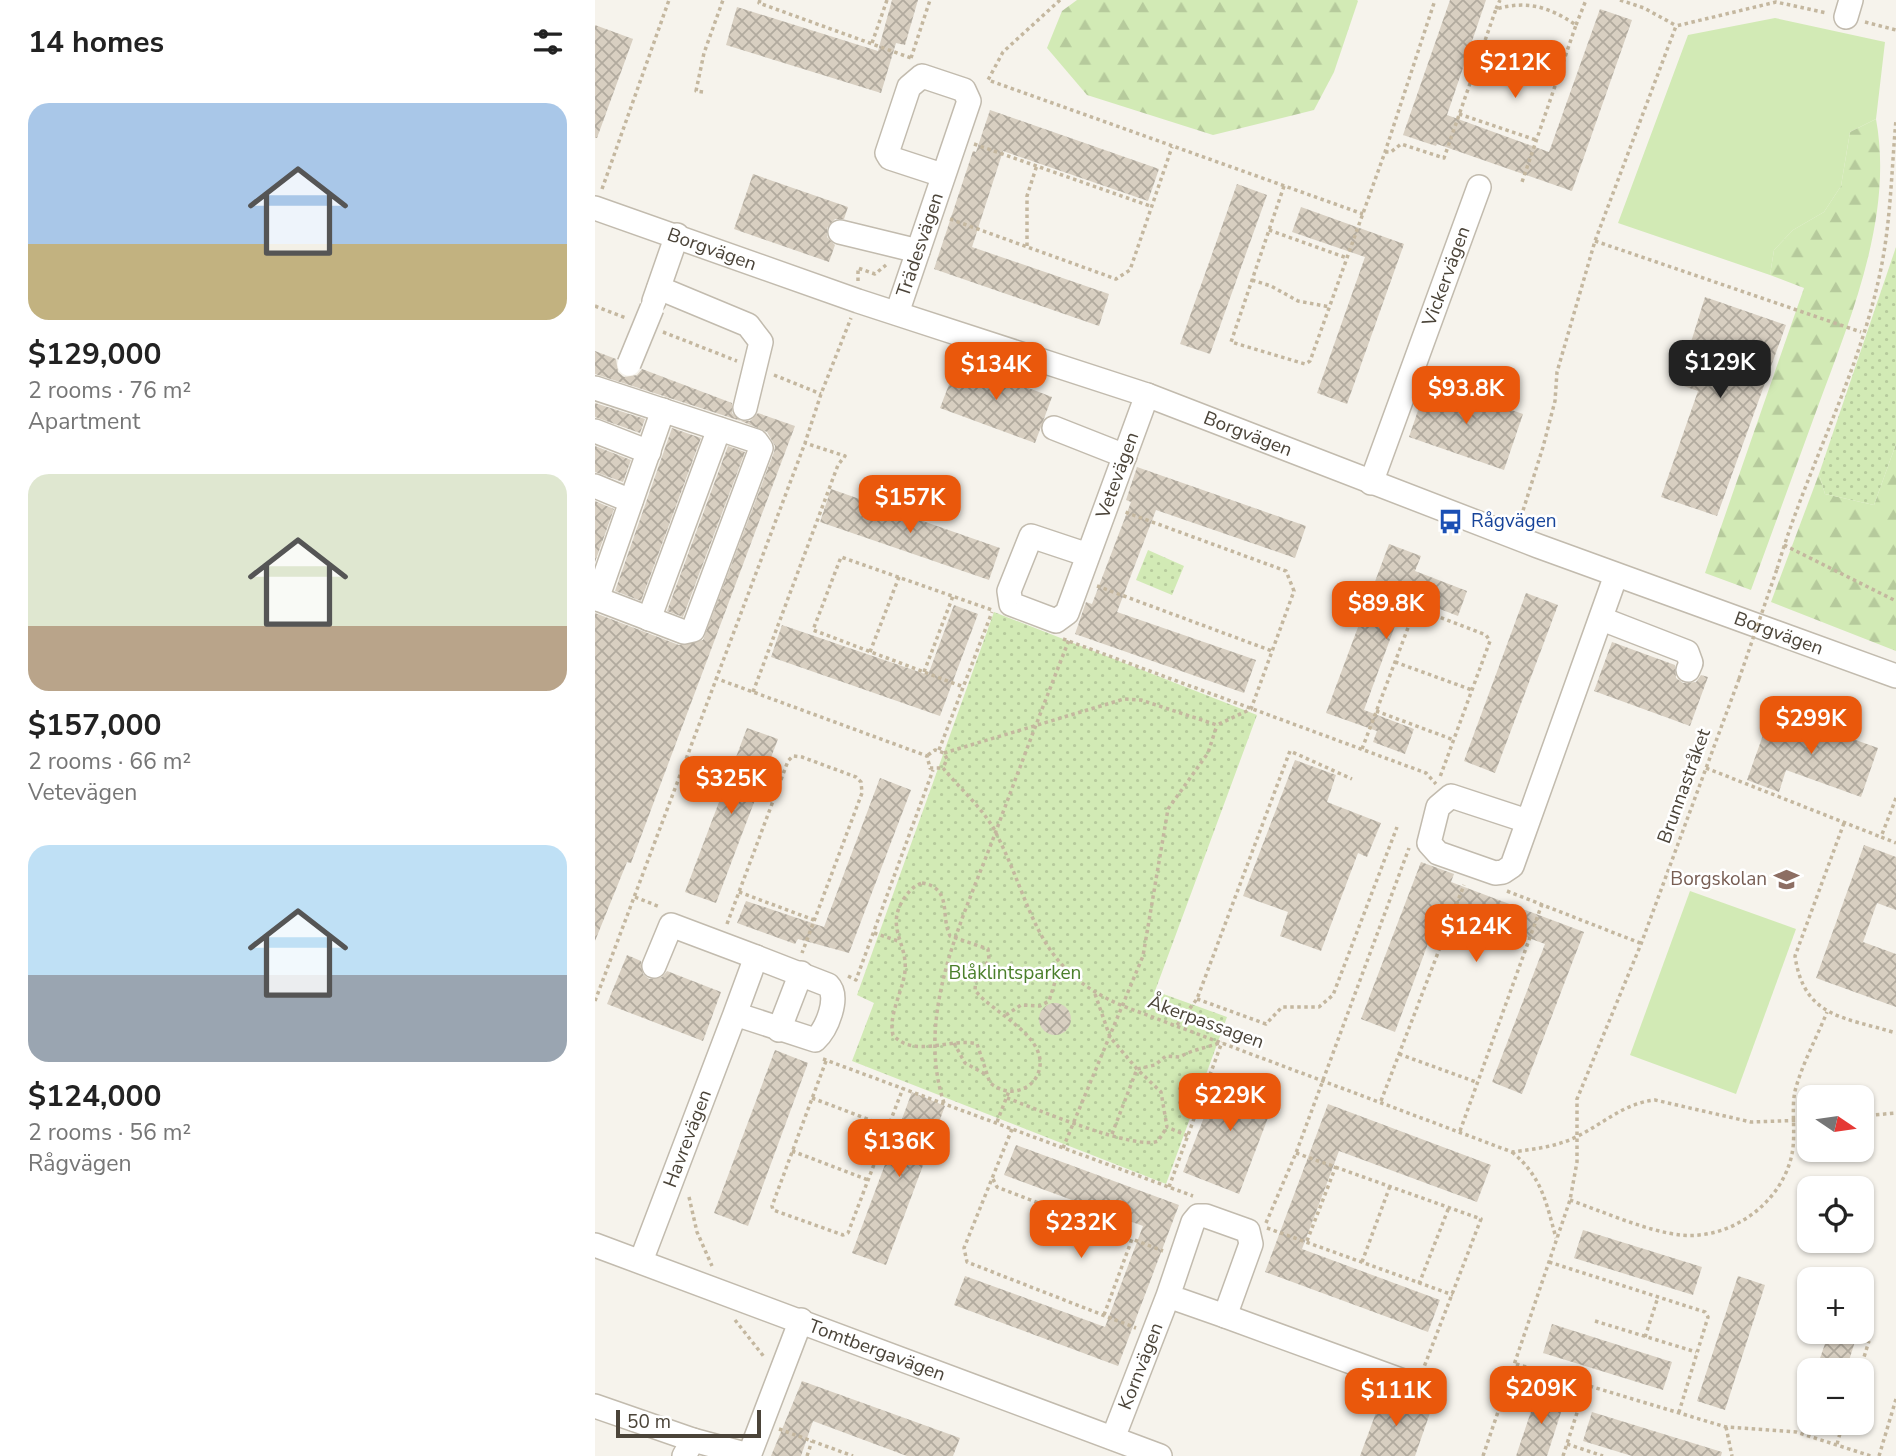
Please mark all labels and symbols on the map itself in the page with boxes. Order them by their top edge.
pin: $212K [1466,41,1564,100]
street label: Trädesvägen [890,189,950,300]
street label: Borgvägen [664,222,760,277]
street label: Vickervägen [1416,223,1477,331]
pin: $129K [1671,340,1769,400]
pin: $134K [947,342,1045,402]
pin: $93.8K [1409,366,1523,426]
street label: Borgvägen [1200,405,1296,463]
street label: Vetevägen [1089,428,1145,523]
pin: $157K [861,476,959,535]
bus stop icon: Rågvägen [1437,507,1465,535]
place label: Rågvägen [1471,508,1557,534]
pin: $89.8K [1329,582,1443,641]
street label: Borgvägen [1730,605,1827,661]
pin: $299K [1762,696,1860,756]
street label: Brunnastråket [1651,725,1717,847]
pin: $325K [682,756,780,816]
school or university icon: Borgskolan [1773,865,1801,893]
place label: Borgskolan [1670,866,1767,892]
pin: $124K [1427,904,1525,964]
park label: Blåklintsparken [949,960,1081,986]
street label: Åkerpassagen [1144,988,1268,1055]
pin: $229K [1181,1074,1279,1133]
north arrow [1797,1085,1874,1162]
street label: Havrevägen [657,1086,718,1191]
pin: $136K [850,1120,948,1179]
pin: $232K [1032,1200,1130,1260]
street label: Tomtbergavägen [805,1313,949,1388]
street label: Kornvägen [1112,1319,1169,1414]
pin: $209K [1492,1366,1590,1426]
pin: $111K [1347,1368,1445,1428]
scale bar [616,1407,761,1439]

